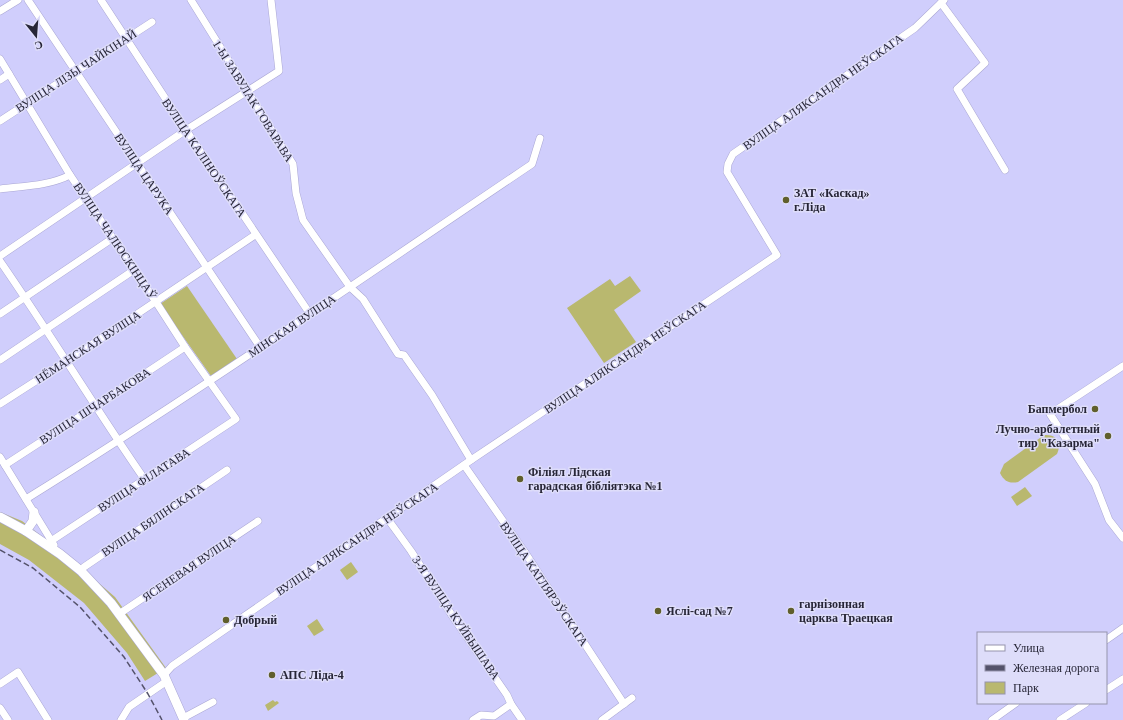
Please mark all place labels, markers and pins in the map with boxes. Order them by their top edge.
place label: ЗАТ «Каскад» г.Ліда [794,186,870,214]
marker: ЗАТ «Каскад» г.Ліда [781,195,791,205]
place label: Бапмербол [1028,402,1087,416]
marker: Бапмербол [1090,404,1100,414]
place label: Лучно-арбалетный тир "Казарма" [996,422,1100,450]
marker: Лучно-арбалетный тир "Казарма" [1103,431,1113,441]
place label: Філіял Лідская гарадская бібліятэка №1 [528,465,663,493]
marker: Філіял Лідская гарадская бібліятэка №1 [515,474,525,484]
place label: гарнізонная царква Траецкая [799,597,893,625]
place label: Яслі-сад №7 [666,604,733,618]
marker: Яслі-сад №7 [653,606,663,616]
marker: гарнізонная царква Траецкая [786,606,796,616]
place label: Добрый [234,613,277,627]
marker: Добрый [221,615,231,625]
place label: АПС Ліда-4 [280,668,344,682]
marker: АПС Ліда-4 [267,670,277,680]

